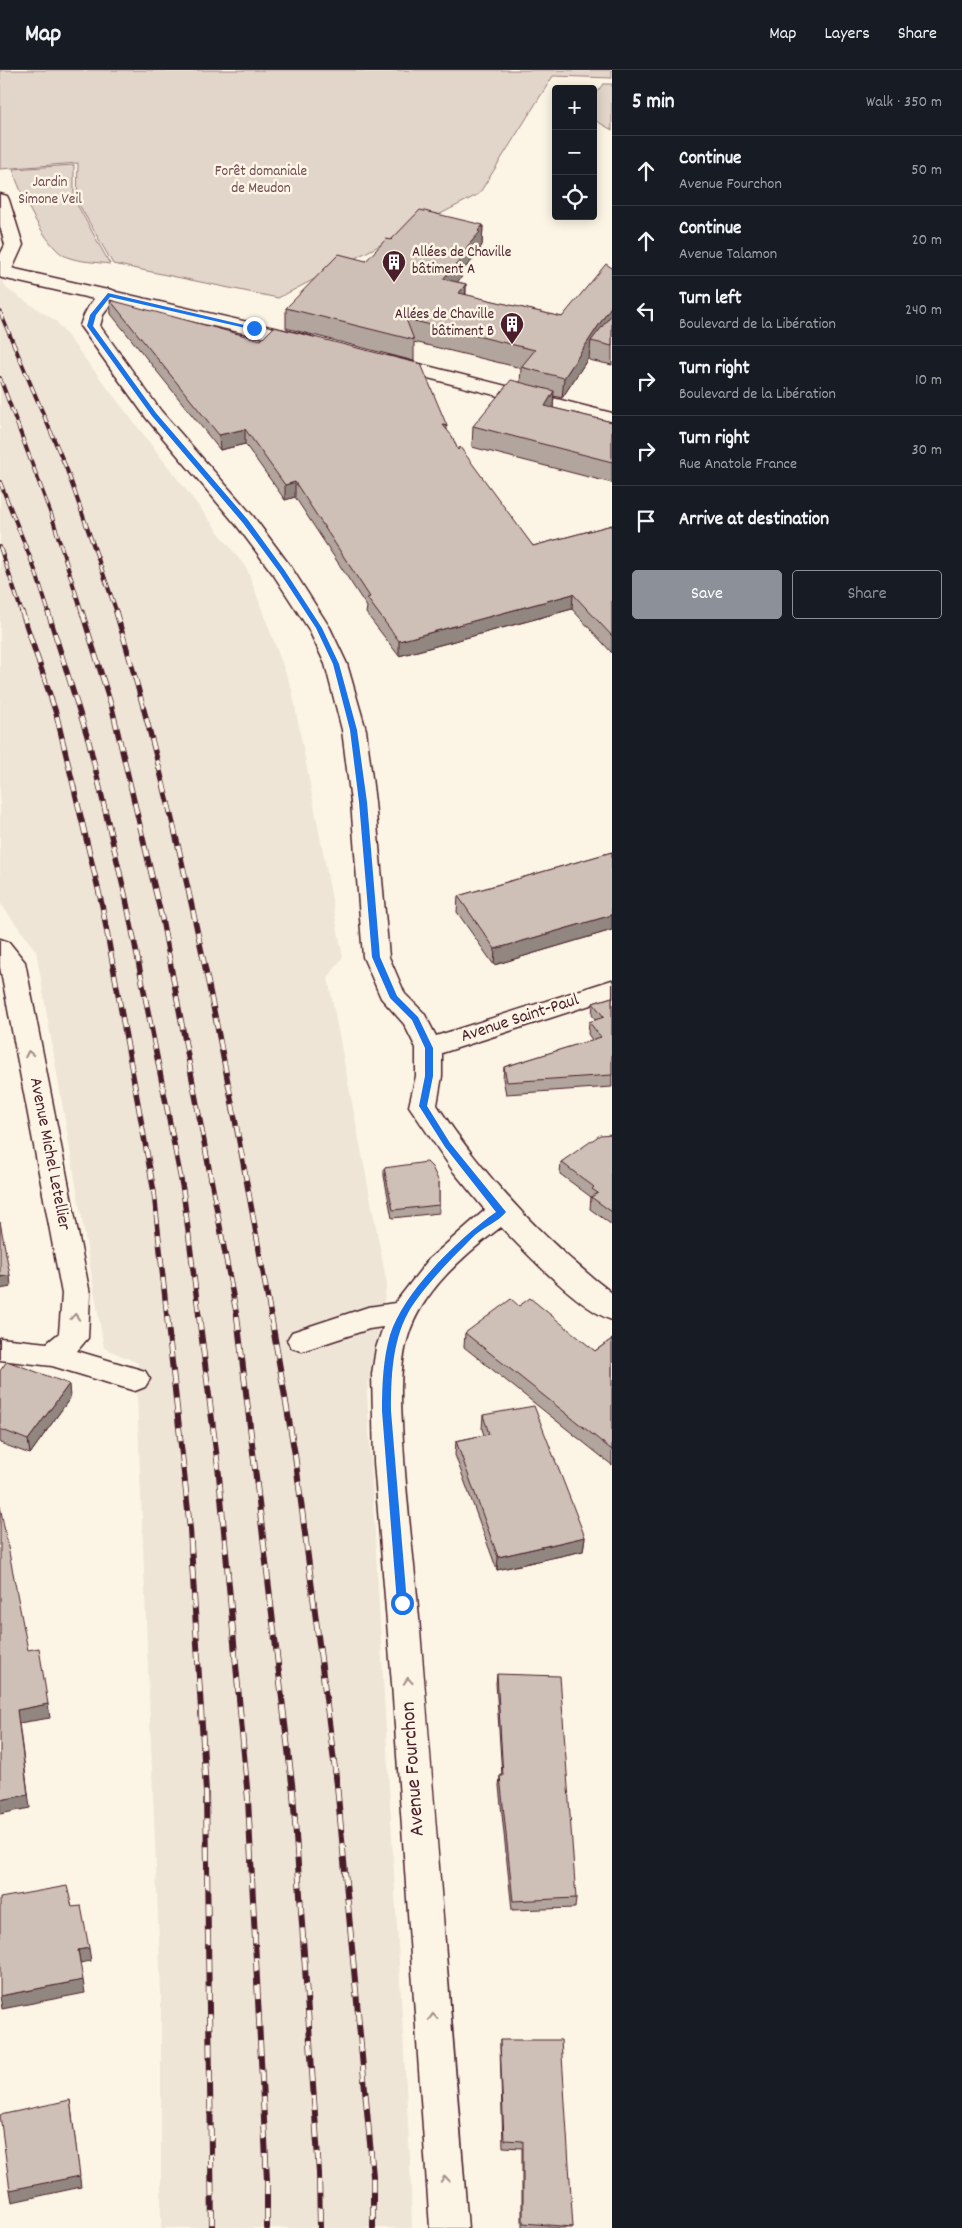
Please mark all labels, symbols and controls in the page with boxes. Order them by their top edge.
text: Map [25,18,61,52]
text: Map [769,22,796,47]
text: Layers [824,22,870,47]
text: Share [898,22,937,47]
map controls [552,85,597,220]
button: + [552,85,597,130]
text: 5 min [632,88,675,118]
text: Walk · 350 m [866,91,942,114]
button: − [552,130,597,175]
text: Continue [679,146,741,173]
icon: ahead [632,157,660,185]
text: 50 m [911,159,942,182]
park label: Forêt domaniale de Meudon [215,161,308,200]
park label: Jardin Simone Veil [18,172,82,211]
text: Avenue Fourchon [679,173,782,196]
button: locate [552,175,597,220]
text: Continue [679,216,741,243]
icon: ahead [632,227,660,255]
text: 20 m [912,229,942,252]
place label: Allées de Chaville bâtiment A [412,242,512,281]
text: Avenue Talamon [679,243,777,266]
building icon: Allées de Chaville bâtiment A [381,249,407,283]
text: Turn left [679,286,742,313]
icon: left [632,297,660,325]
text: 240 m [905,299,942,322]
place label: Allées de Chaville bâtiment B [395,304,494,343]
building icon: Allées de Chaville bâtiment B [499,311,525,345]
text: Boulevard de la Libération [679,313,836,336]
route end [243,317,266,340]
text: Turn right [679,356,750,383]
icon: right [632,367,660,395]
text: 10 m [915,369,942,392]
text: Boulevard de la Libération [679,383,836,406]
text: Turn right [679,426,750,453]
icon: right [632,437,660,465]
text: 30 m [912,439,942,462]
text: Rue Anatole France [679,453,797,476]
icon: arrive [632,507,660,535]
text: Arrive at destination [679,507,829,534]
button: Save [632,570,782,619]
button: Share [792,570,942,619]
street label: Avenue Saint-Paul [458,988,583,1050]
one-way arrow [25,1049,35,1058]
street label: Avenue Michel Letellier [22,1075,76,1233]
one-way arrow [69,1312,80,1320]
route start [391,1592,414,1615]
one-way arrow [402,1677,413,1685]
street label: Avenue Fourchon [394,1701,434,1837]
one-way arrow [428,2013,439,2021]
one-way arrow [440,2175,451,2183]

